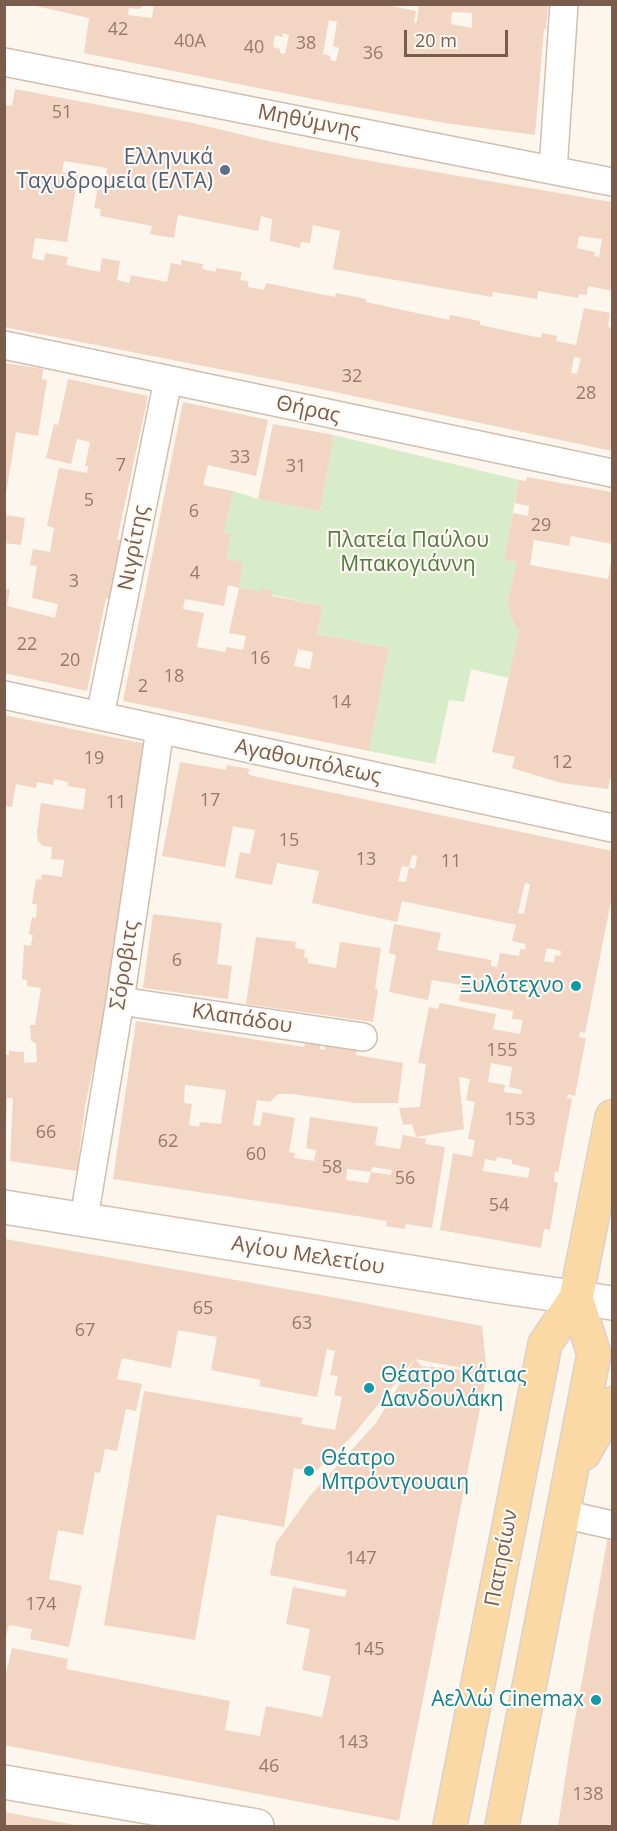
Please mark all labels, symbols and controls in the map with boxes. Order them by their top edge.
scale bar [407,18,510,56]
house number: 42 [108,19,128,41]
text: 20 m [415,28,457,52]
house number: 40Α [174,31,206,53]
house number: 38 [296,33,316,55]
house number: 40 [244,37,264,59]
house number: 36 [363,43,383,65]
street label: Μηθύμνης [255,100,363,144]
house number: 51 [52,102,72,124]
place label: Ελληνικά Ταχυδρομεία (ΕΛΤΑ) [17,145,213,195]
marker: Ελληνικά Ταχυδρομεία (ΕΛΤΑ) [218,163,232,177]
house number: 32 [342,366,362,388]
house number: 28 [576,383,596,405]
street label: Θήρας [274,391,342,429]
house number: 33 [230,447,250,469]
house number: 7 [116,455,126,477]
house number: 31 [286,456,306,478]
house number: 5 [84,490,94,512]
house number: 6 [189,501,199,523]
street label: Νιγρίτης [113,503,155,593]
house number: 29 [531,515,551,537]
park label: Πλατεία Παύλου Μπακογιάννη [327,528,489,578]
house number: 4 [190,563,200,585]
house number: 3 [69,571,79,593]
house number: 22 [17,634,37,656]
house number: 16 [250,648,270,670]
house number: 20 [60,650,80,672]
house number: 18 [164,666,184,688]
house number: 2 [138,676,148,698]
house number: 14 [331,692,351,714]
street label: Αγαθουπόλεως [233,734,383,790]
house number: 19 [84,748,104,770]
house number: 12 [552,752,572,774]
house number: 17 [200,790,220,812]
house number: 11 [106,792,126,814]
house number: 15 [279,830,299,852]
house number: 13 [356,849,376,871]
house number: 11 [441,851,461,873]
street label: Σόροβιτς [106,919,144,1011]
house number: 6 [172,950,182,972]
place label: Ξυλότεχνο [460,973,564,999]
marker: Ξυλότεχνο [569,979,583,993]
street label: Κλαπάδου [190,999,294,1039]
house number: 155 [487,1040,517,1062]
house number: 153 [505,1109,535,1131]
house number: 66 [36,1122,56,1144]
house number: 62 [158,1131,178,1153]
house number: 60 [246,1144,266,1166]
house number: 58 [322,1157,342,1179]
house number: 56 [395,1168,415,1190]
house number: 54 [489,1195,509,1217]
street label: Αγίου Μελετίου [230,1231,386,1281]
house number: 65 [193,1298,213,1320]
house number: 63 [292,1313,312,1335]
house number: 67 [75,1320,95,1342]
place label: Θέατρο Κάτιας Δανδουλάκη [381,1363,527,1413]
marker: Θέατρο Κάτιας Δανδουλάκη [362,1381,376,1395]
place label: Θέατρο Μπρόντγουαιη [321,1446,469,1496]
marker: Θέατρο Μπρόντγουαιη [302,1464,316,1478]
street label: Πατησίων [480,1507,524,1609]
house number: 147 [346,1548,376,1570]
house number: 174 [26,1594,56,1616]
house number: 145 [354,1639,384,1661]
place label: Αελλώ Cinemax [431,1687,584,1713]
marker: Αελλώ Cinemax [589,1693,603,1707]
house number: 143 [338,1732,368,1754]
house number: 46 [259,1756,279,1778]
house number: 138 [573,1784,603,1806]

